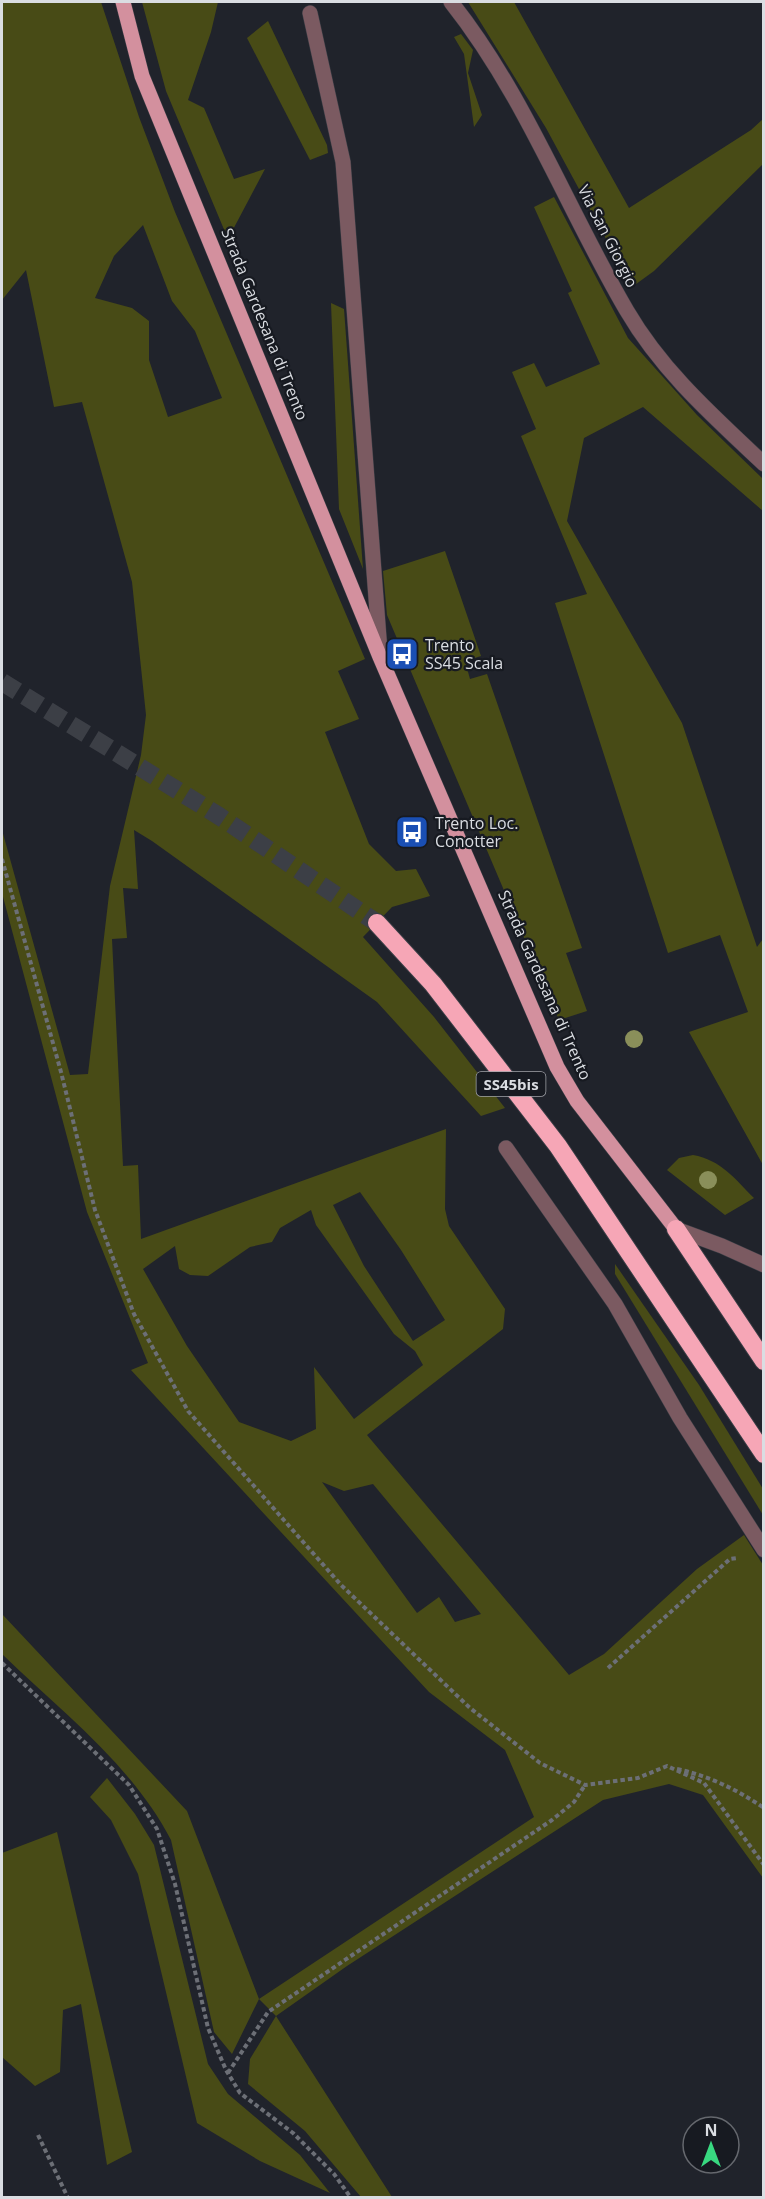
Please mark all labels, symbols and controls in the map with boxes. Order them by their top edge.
street label: Via San Giorgio [573,181,643,291]
street label: Strada Gardesana di Trento [216,225,314,423]
place label: Trento SS45 Scala [425,634,503,674]
bus stop icon: Trento SS45 Scala [384,636,420,672]
place label: Trento Loc. Conotter [435,812,518,852]
bus stop icon: Trento Loc. Conotter [394,814,430,850]
street label: Strada Gardesana di Trento [493,887,597,1083]
road number: SS45bis [476,1072,546,1096]
north arrow [681,2115,741,2175]
text: N [704,2119,718,2141]

